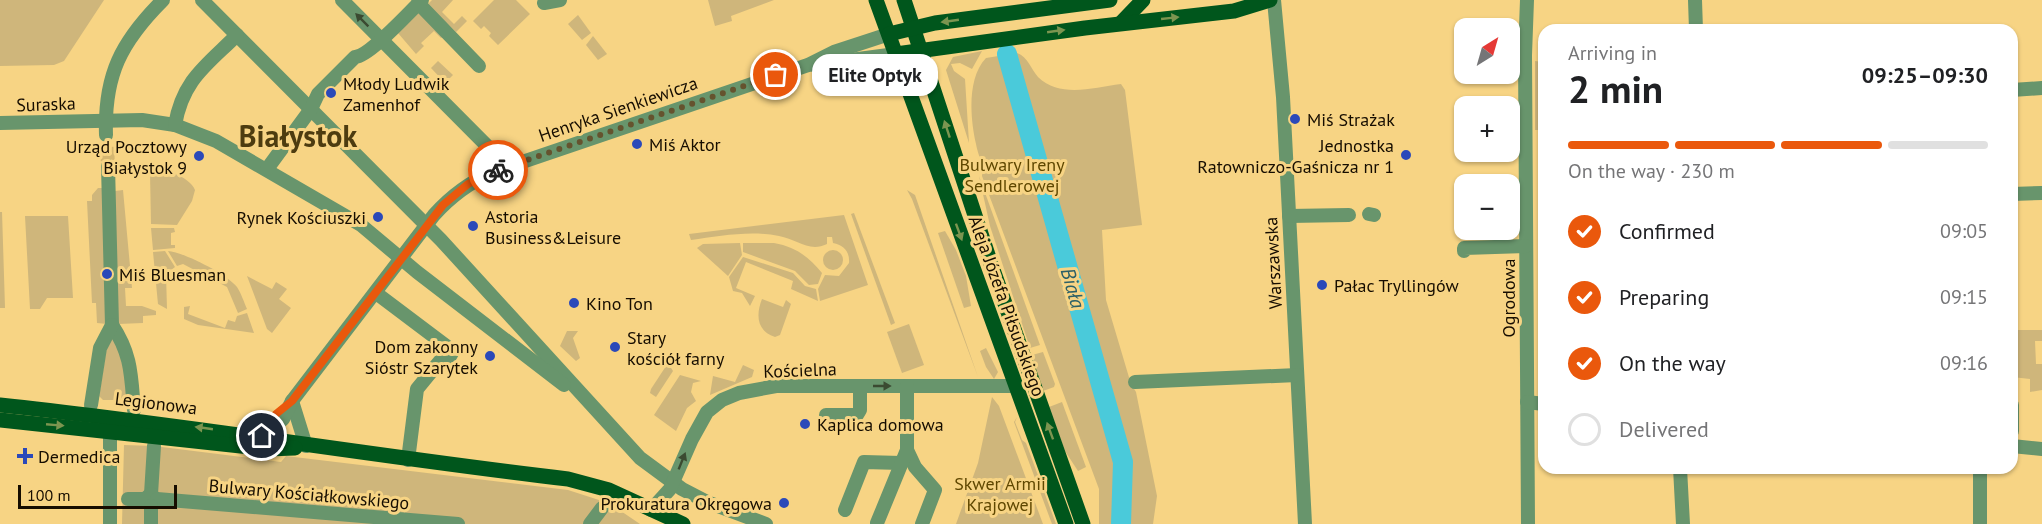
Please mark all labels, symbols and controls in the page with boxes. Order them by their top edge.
one-way arrow [355,13,369,27]
one-way arrow [1161,13,1180,23]
one-way arrow [940,16,959,25]
north arrow [1454,18,1520,84]
map controls [1454,18,1520,240]
one-way arrow [1047,27,1066,36]
text: Arriving in [1568,40,1657,66]
pin [750,49,801,100]
callout: Elite Optyk [812,54,938,96]
icon: bag [759,58,792,91]
text: 09:25–09:30 [1862,61,1988,89]
text: Elite Optyk [828,62,922,88]
text: 2 min [1568,63,1663,114]
street label: Henryka Sienkiewicza [536,71,700,147]
place label: Młody Ludwik Zamenhof [343,72,450,116]
marker: Młody Ludwik Zamenhof [324,86,338,100]
street label: Suraska [16,91,76,117]
button: + [1454,96,1520,162]
place label: Miś Strażak [1307,108,1395,131]
marker: Miś Strażak [1288,112,1302,126]
district label: Białystok [239,116,357,155]
one-way arrow [941,120,951,138]
place label: Miś Aktor [649,133,721,156]
place label: Jednostka Ratowniczo-Gaśnicza nr 1 [1197,134,1394,178]
place label: Urząd Pocztowy Białystok 9 [66,135,188,179]
marker: Miś Aktor [630,137,644,151]
courier [468,140,528,200]
marker: Jednostka Ratowniczo-Gaśnicza nr 1 [1399,148,1413,162]
marker: Urząd Pocztowy Białystok 9 [192,149,206,163]
park label: Bulwary Ireny Sendlerowej [959,153,1065,197]
icon: bike [482,154,515,187]
text: On the way · 230 m [1568,158,1735,184]
button: − [1454,174,1520,240]
place label: Astoria Business&Leisure [485,205,621,249]
place label: Rynek Kościuszki [237,206,366,229]
marker: Rynek Kościuszki [371,210,385,224]
street label: Aleja Józefa Piłsudskiego [964,212,1050,400]
icon: check [1568,215,1601,248]
street label: Warszawska [1259,216,1287,310]
text: Confirmed [1619,217,1715,245]
text: 09:05 [1940,218,1988,244]
marker: Astoria Business&Leisure [466,219,480,233]
one-way arrow [955,223,964,241]
street label: Ogrodowa [1497,258,1520,338]
place label: Miś Bluesman [119,263,226,286]
water label: Biała [1055,265,1091,312]
marker: Miś Bluesman [100,267,114,281]
place label: Pałac Tryllingów [1334,274,1459,297]
marker: Pałac Tryllingów [1315,278,1329,292]
icon: check [1568,281,1601,314]
text: Preparing [1619,283,1709,311]
text: 09:15 [1940,284,1988,310]
place label: Kino Ton [586,292,653,315]
marker: Kino Ton [567,296,581,310]
place label: Stary kościół farny [627,326,725,370]
place label: Dom zakonny Sióstr Szarytek [365,335,479,379]
marker: Stary kościół farny [608,340,622,354]
icon: check [1568,347,1601,380]
marker: Dom zakonny Sióstr Szarytek [483,349,497,363]
text: On the way [1619,349,1726,377]
text: 09:16 [1940,350,1988,376]
street label: Kościelna [763,357,837,383]
one-way arrow [873,381,892,391]
street label: Legionowa [114,387,198,419]
pin [236,410,287,461]
place label: Kaplica domowa [817,413,944,436]
text: Delivered [1619,415,1709,443]
marker: Kaplica domowa [798,417,812,431]
icon: home [245,419,278,452]
one-way arrow [46,420,65,430]
one-way arrow [1045,422,1055,440]
one-way arrow [195,424,214,433]
place label: Dermedica [38,445,120,468]
marker: Dermedica [16,447,34,465]
one-way arrow [677,452,687,470]
park label: Skwer Armii Krajowej [954,472,1046,516]
street label: Bulwary Kościałkowskiego [208,474,410,514]
scale bar [18,482,177,510]
text: 100 m [27,485,70,505]
place label: Prokuratura Okręgowa [600,492,772,515]
marker: Prokuratura Okręgowa [777,496,791,510]

